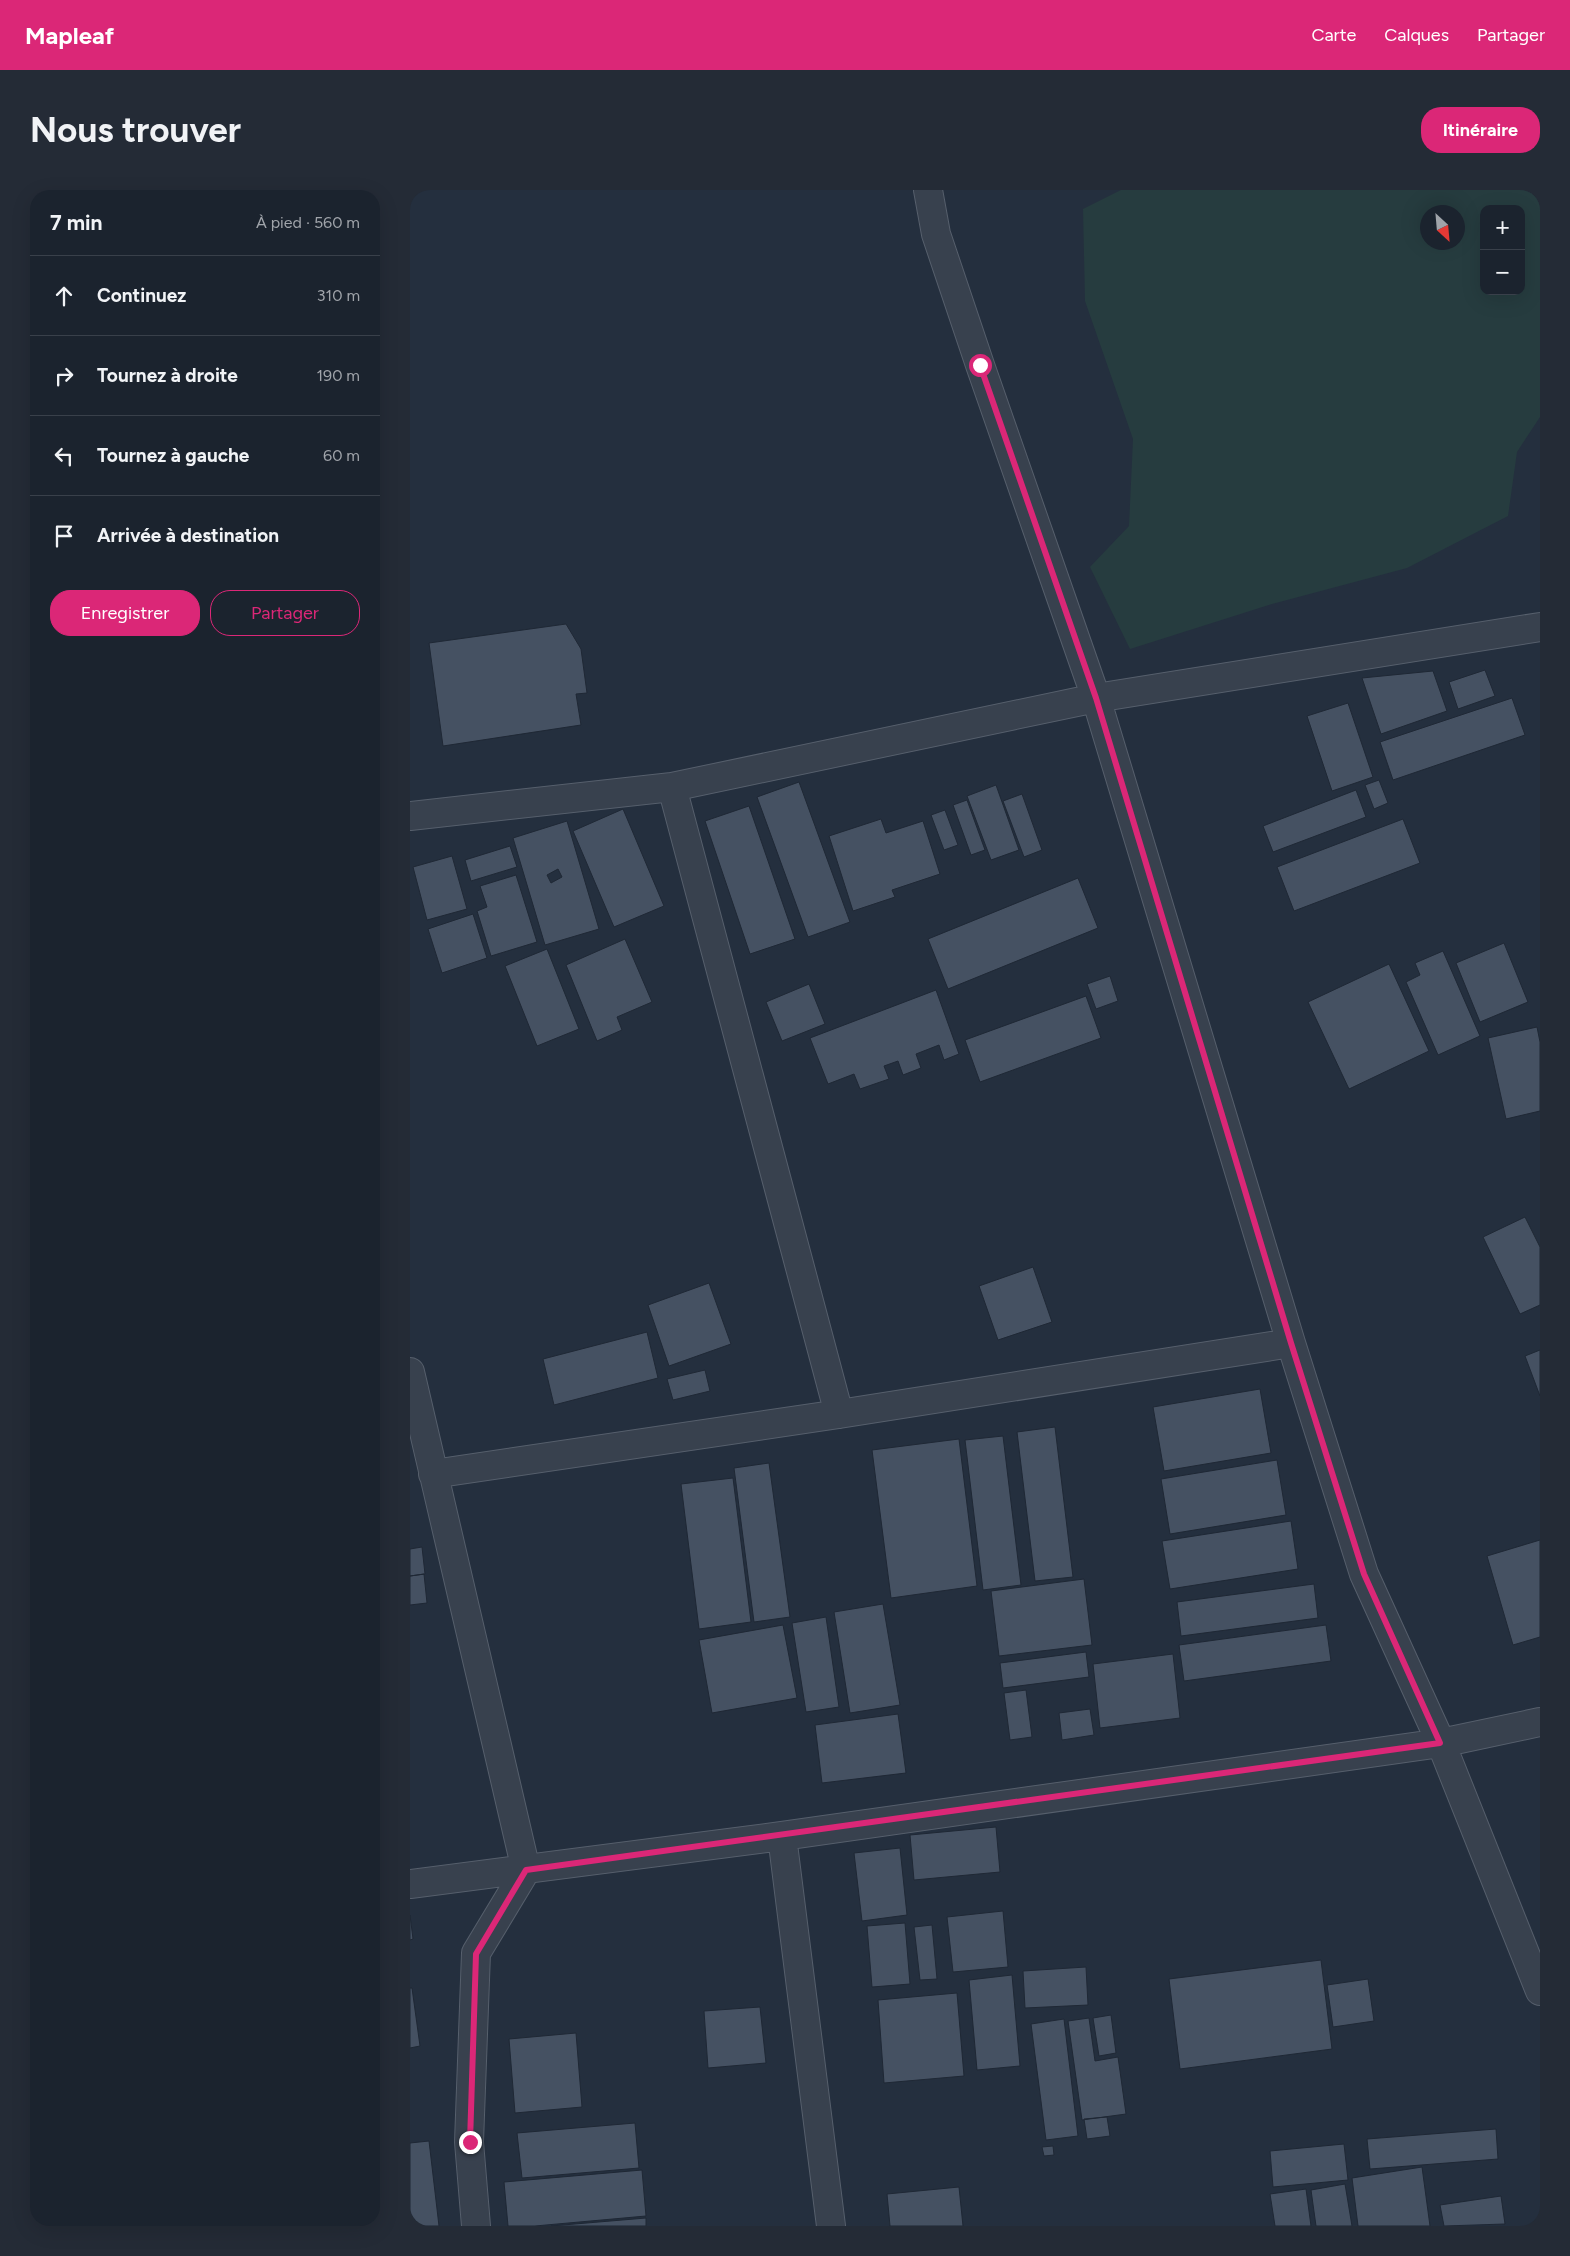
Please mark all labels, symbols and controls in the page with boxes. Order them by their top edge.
text: Mapleaf [25,21,114,50]
text: Carte [1311,24,1356,46]
text: Calques [1384,24,1449,46]
text: Partager [1477,24,1545,46]
button: Itinéraire [1421,107,1540,153]
text: Nous trouver [30,109,241,151]
north arrow [1420,205,1465,250]
map controls [1480,205,1525,295]
button: + [1480,205,1525,250]
text: 7 min [50,210,102,235]
text: À pied · 560 m [256,213,360,232]
button: − [1480,250,1525,295]
icon: ahead [50,282,78,310]
text: Continuez [97,284,186,307]
text: 310 m [317,286,360,305]
route start [969,354,992,377]
icon: right [50,362,78,390]
text: Tournez à droite [97,364,238,387]
text: 190 m [317,366,360,385]
icon: left [50,442,78,470]
text: Tournez à gauche [97,444,249,467]
text: 60 m [323,446,360,465]
icon: arrive [50,522,78,550]
text: Arrivée à destination [97,524,279,547]
button: Enregistrer [50,590,200,636]
button: Partager [210,590,360,636]
route end [459,2131,482,2154]

